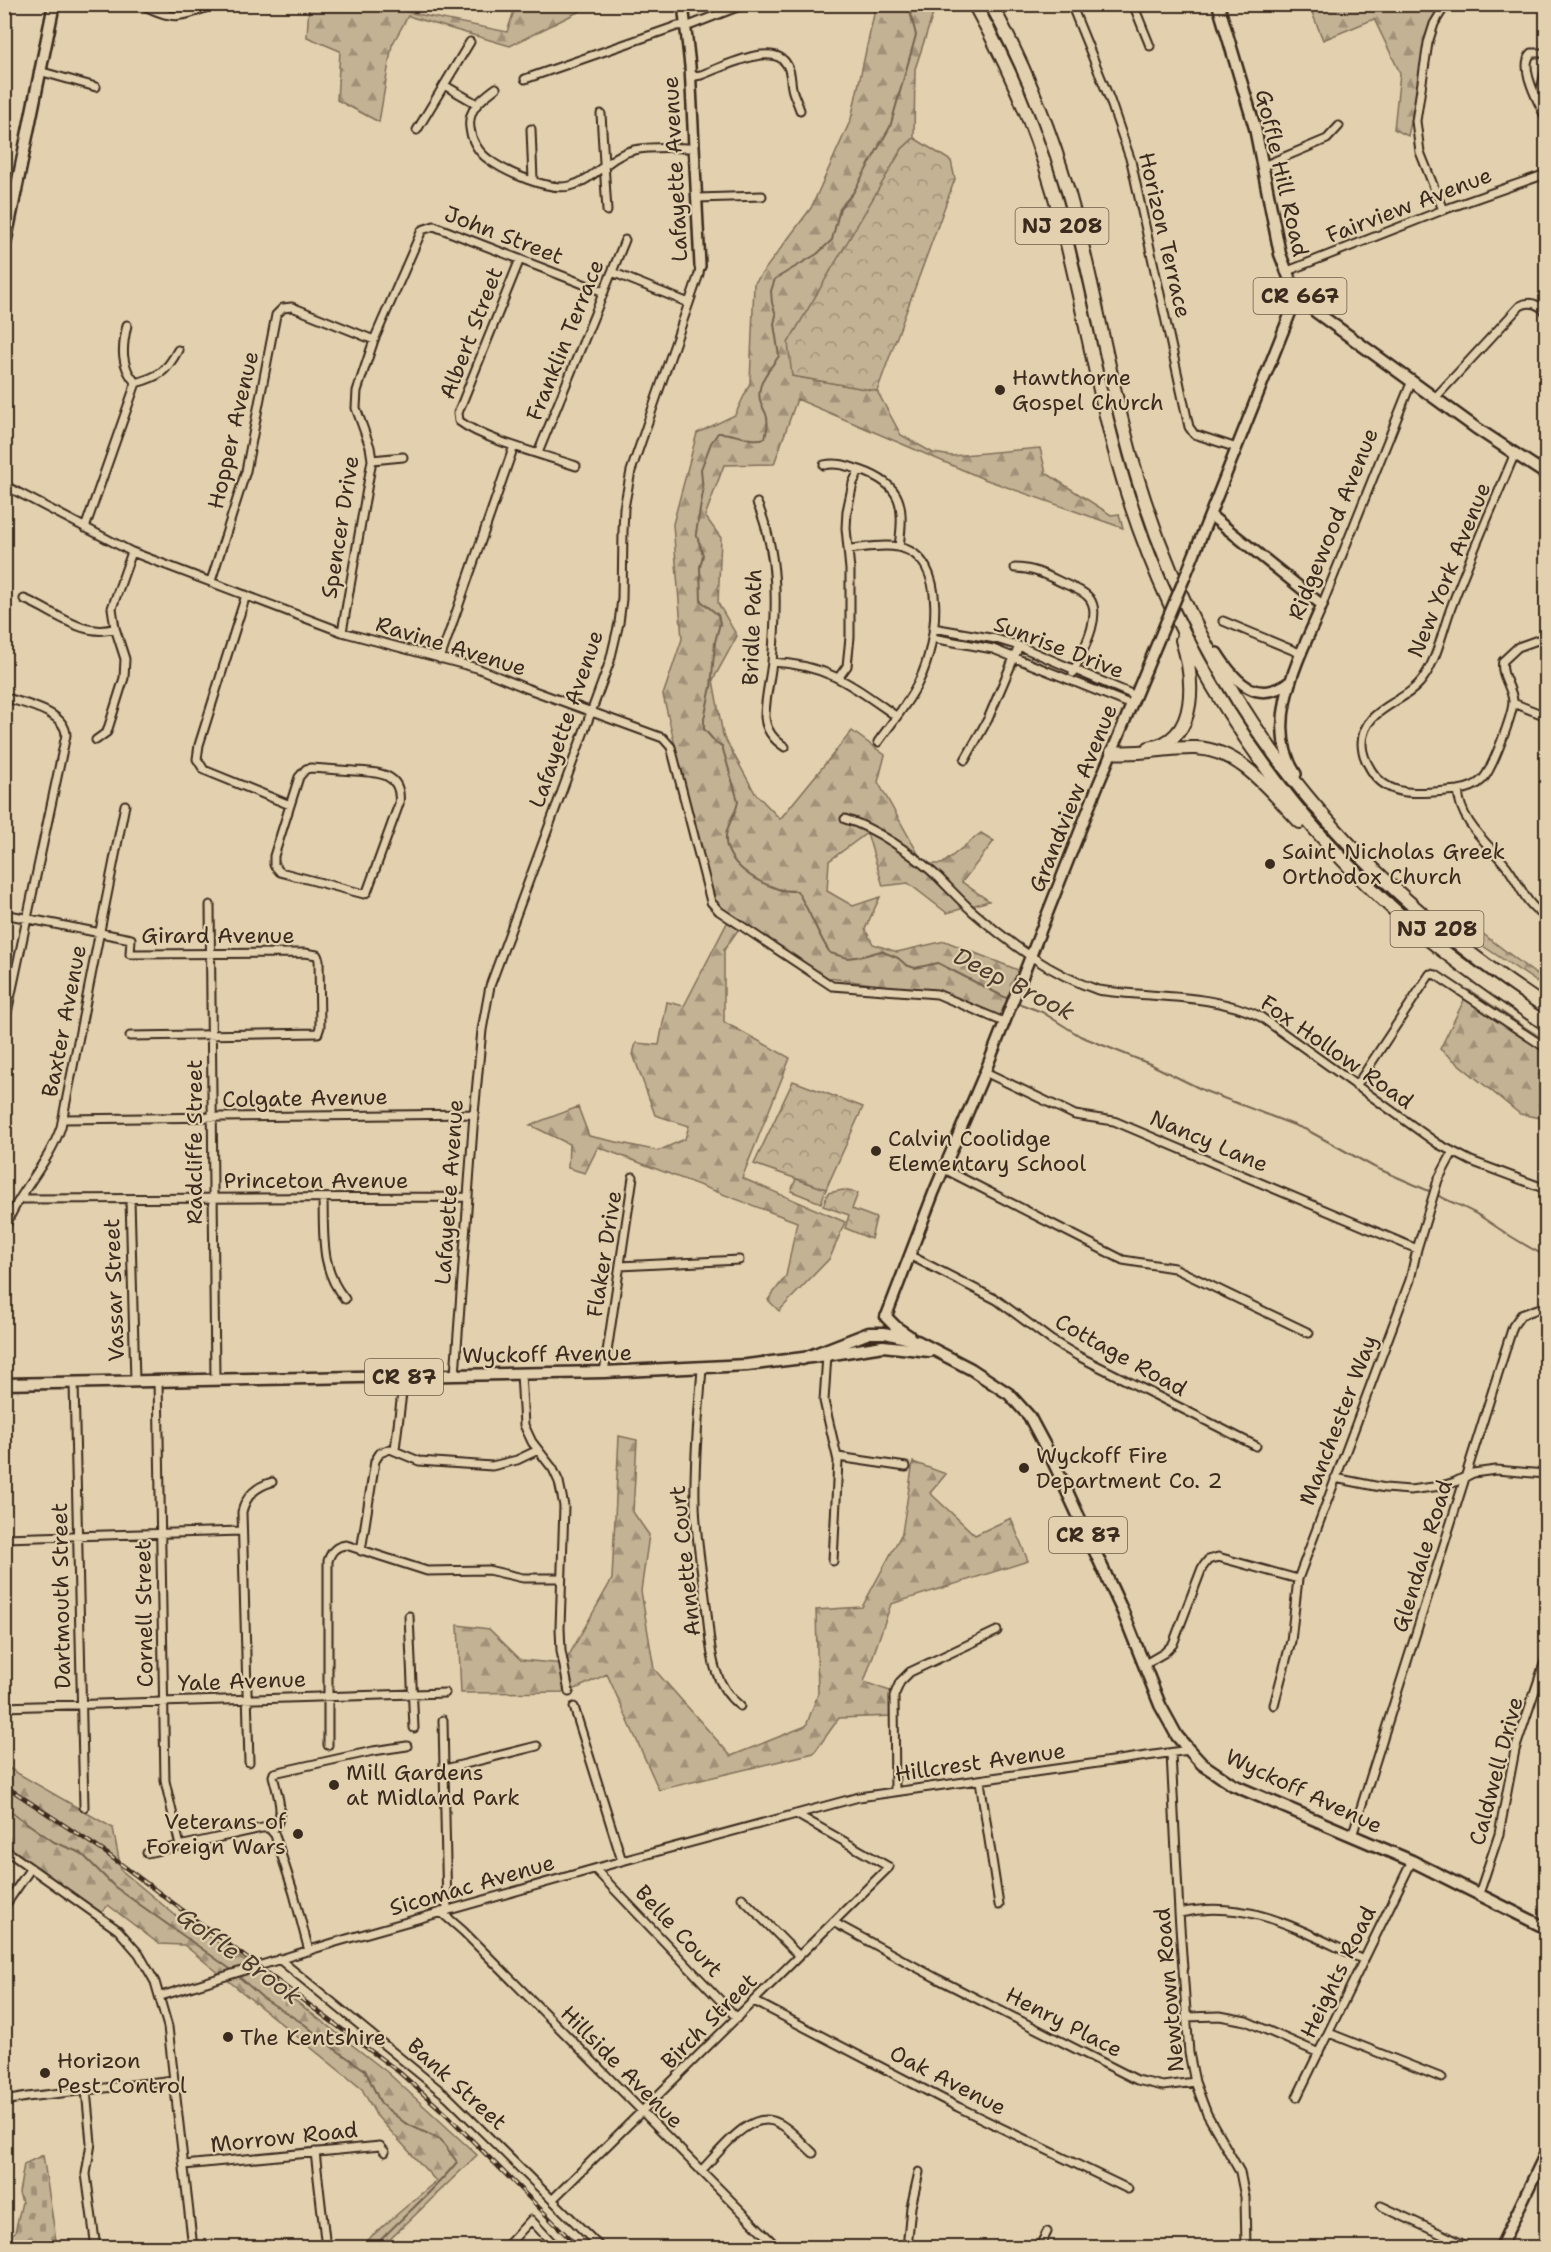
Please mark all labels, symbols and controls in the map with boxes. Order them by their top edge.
street label: Lafayette Avenue [656,75,694,263]
street label: Goffle Hill Road [1249,87,1315,259]
street label: Horizon Terrace [1132,149,1198,321]
street label: Fairview Avenue [1322,160,1496,250]
street label: John Street [440,199,568,271]
road number: NJ 208 [1016,208,1108,244]
street label: Franklin Terrace [519,255,611,425]
street label: Albert Street [433,263,509,403]
road number: CR 667 [1254,278,1346,314]
street label: Hopper Avenue [201,348,265,512]
place label: Hawthorne Gospel Church [1012,363,1164,417]
marker: Hawthorne Gospel Church [993,383,1007,397]
street label: Ridgewood Avenue [1281,424,1385,624]
street label: Spencer Drive [314,453,366,601]
street label: New York Avenue [1401,478,1497,662]
street label: Bridle Path [735,568,769,686]
street label: Ravine Avenue [372,609,530,683]
street label: Sunrise Drive [990,609,1128,685]
street label: Lafayette Avenue [522,626,610,812]
street label: Grandview Avenue [1022,700,1124,896]
place label: Saint Nicholas Greek Orthodox Church [1282,837,1505,891]
marker: Saint Nicholas Greek Orthodox Church [1263,857,1277,871]
road number: NJ 208 [1390,911,1484,947]
street label: Girard Avenue [141,921,295,950]
water label: Deep Brook [948,940,1080,1028]
street label: Baxter Avenue [35,942,93,1100]
street label: Fox Hollow Road [1255,988,1419,1116]
street label: Radcliffe Street [180,1059,209,1225]
street label: Colgate Avenue [222,1082,388,1114]
street label: Lafayette Avenue [428,1098,470,1286]
street label: Nancy Lane [1146,1103,1272,1179]
place label: Calvin Coolidge Elementary School [888,1124,1086,1178]
marker: Calvin Coolidge Elementary School [869,1144,883,1158]
street label: Princeton Avenue [224,1166,408,1195]
street label: Flaker Drive [580,1189,628,1319]
street label: Vassar Street [97,1218,131,1362]
street label: Cottage Road [1050,1307,1192,1403]
street label: Manchester Way [1292,1331,1384,1509]
street label: Wyckoff Avenue [462,1338,632,1370]
road number: CR 87 [365,1359,443,1395]
place label: Wyckoff Fire Department Co. 2 [1036,1441,1223,1495]
marker: Wyckoff Fire Department Co. 2 [1017,1461,1031,1475]
street label: Glendale Road [1385,1476,1459,1636]
street label: Annette Court [663,1484,707,1638]
street label: Dartmouth Street [45,1503,77,1689]
road number: CR 87 [1049,1517,1127,1553]
street label: Cornell Street [128,1540,160,1688]
street label: Yale Avenue [177,1664,307,1698]
street label: Caldwell Drive [1462,1693,1530,1849]
street label: Hillcrest Avenue [893,1736,1067,1788]
street label: Wyckoff Avenue [1221,1742,1387,1840]
place label: Mill Gardens at Midland Park [346,1758,520,1812]
marker: Mill Gardens at Midland Park [327,1778,341,1792]
place label: Veterans of Foreign Wars [146,1807,287,1861]
marker: Veterans of Foreign Wars [291,1827,305,1841]
street label: Sicomac Avenue [386,1848,558,1922]
street label: Belle Court [629,1879,729,1983]
water label: Goffle Brook [170,1900,308,2012]
street label: Heights Road [1293,1901,1383,2043]
street label: Newtown Road [1147,1907,1191,2073]
street label: Birch Street [655,1967,763,2075]
street label: Henry Place [1001,1980,1127,2064]
street label: Hillside Avenue [554,1999,690,2135]
place label: The Kentshire [240,2023,386,2052]
marker: The Kentshire [221,2030,235,2044]
street label: Bank Street [401,2032,513,2136]
street label: Oak Avenue [885,2038,1011,2122]
place label: Horizon Pest Control [57,2046,187,2100]
marker: Horizon Pest Control [38,2066,52,2080]
street label: Morrow Road [209,2115,359,2159]

